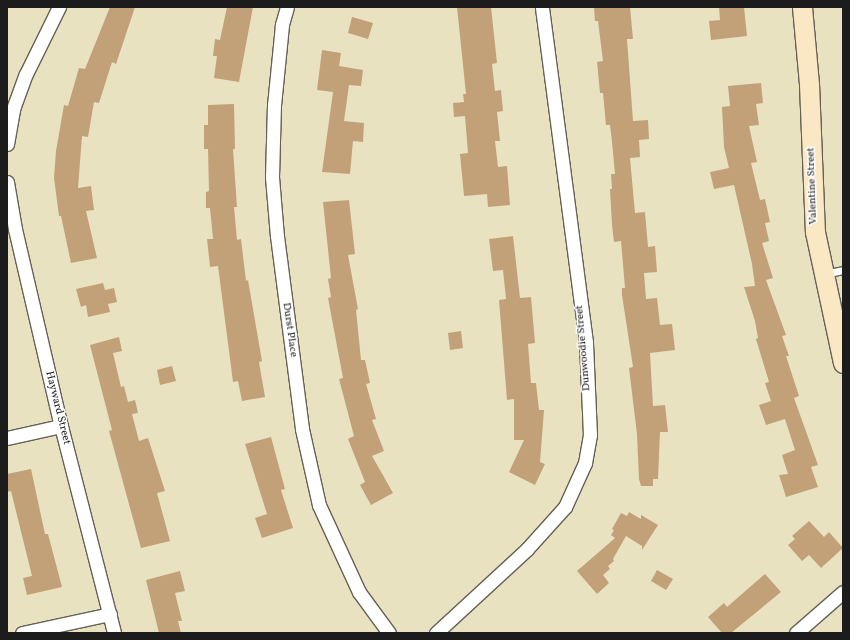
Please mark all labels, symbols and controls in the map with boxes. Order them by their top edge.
street label: Valentine Street [805,147,821,225]
street label: Durst Place [279,302,299,358]
street label: Dunwoodie Street [574,304,594,392]
street label: Hayward Street [41,370,73,446]

